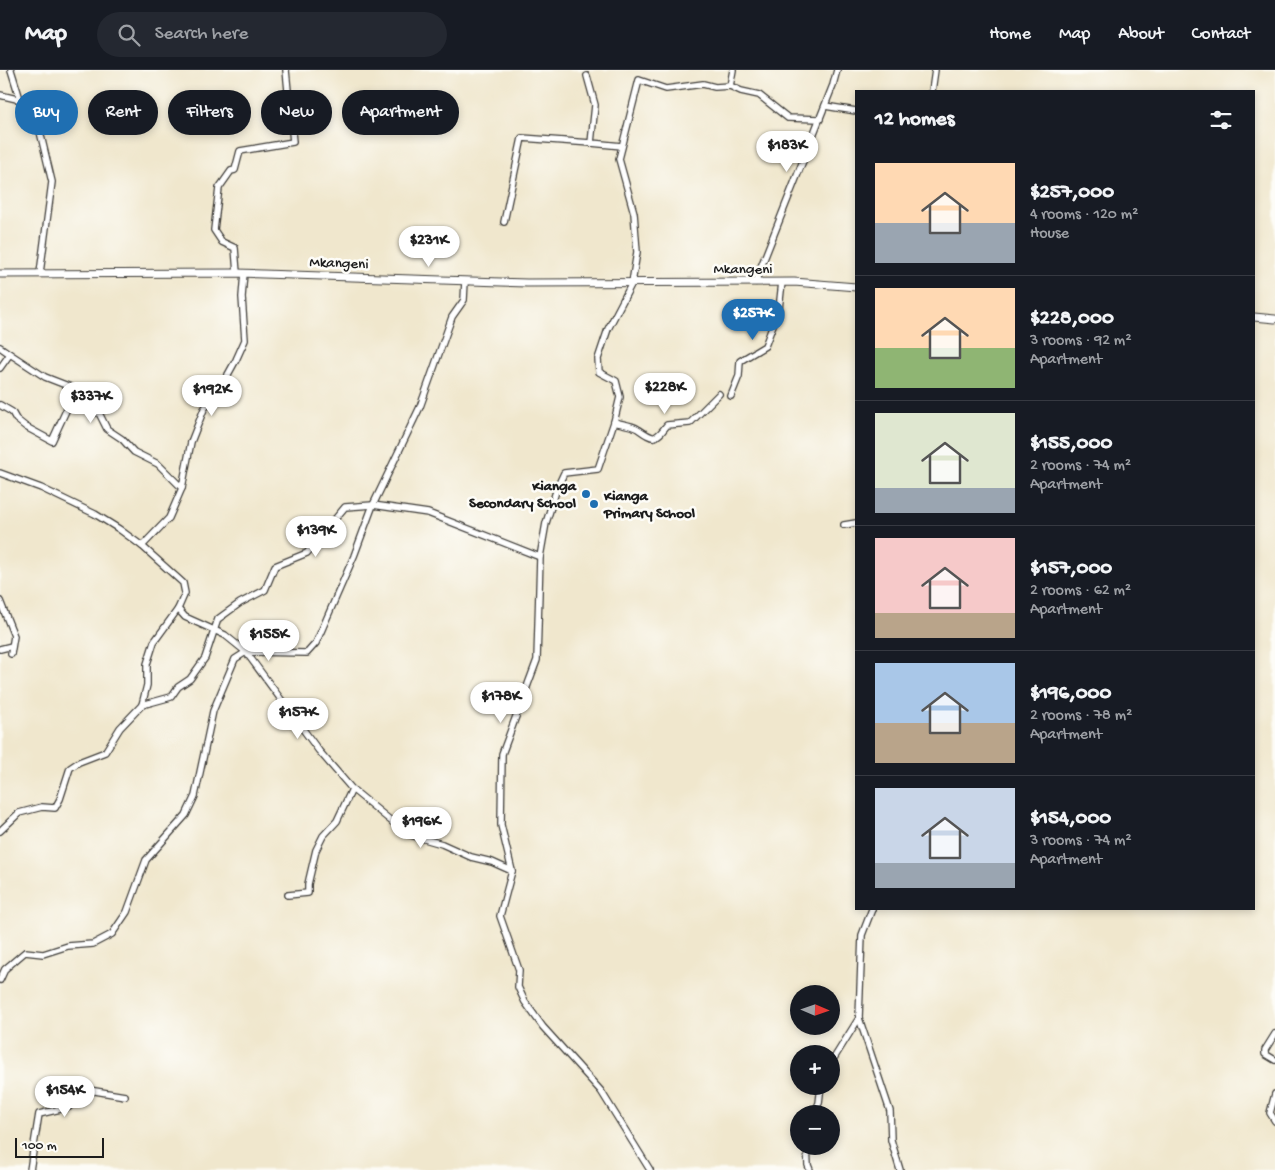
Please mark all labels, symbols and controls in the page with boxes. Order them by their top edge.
search box [97,12,447,57]
text: Map [25,20,67,49]
icon: search [115,21,143,49]
text: Search here [155,23,248,46]
text: Home [989,24,1031,45]
text: Map [1059,24,1090,45]
text: About [1118,24,1164,45]
text: Contact [1192,24,1250,45]
chip: Buy [15,90,78,135]
chip: Rent [88,90,158,135]
chip: Filters [168,90,251,135]
chip: New [261,90,332,135]
chip: Apartment [342,90,459,135]
icon: filters [1207,106,1235,134]
text: 12 homes [875,108,954,133]
pin: $183K [752,131,822,173]
text: $183K [767,137,807,156]
text: $257,000 [1030,181,1114,206]
icon: home [915,183,975,243]
text: 4 rooms · 120 m² [1030,206,1138,225]
text: House [1030,225,1069,244]
pin: $231K [394,226,464,268]
text: $231K [410,232,448,251]
street label: Mkangeni [309,254,369,274]
street label: Mkangeni [713,261,773,279]
pin: $257K [718,298,788,341]
text: $257K [733,305,773,324]
text: $228,000 [1030,307,1114,332]
icon: home [915,308,975,368]
text: 3 rooms · 92 m² [1030,332,1132,351]
text: Apartment [1030,351,1102,370]
pin: $228K [630,372,700,415]
pin: $192K [177,374,247,417]
text: $228K [645,379,685,398]
text: $192K [193,381,231,400]
pin: $337K [56,382,126,424]
text: $337K [71,388,111,407]
text: $155,000 [1030,432,1112,457]
icon: home [915,433,975,493]
text: 2 rooms · 74 m² [1030,457,1131,476]
text: Apartment [1030,476,1102,495]
place label: Kianga Secondary School [469,478,577,513]
marker: Kianga Secondary School [580,488,592,500]
place label: Kianga Primary School [603,488,696,523]
marker: Kianga Primary School [588,498,600,510]
pin: $139K [281,516,351,558]
text: $139K [297,522,335,541]
text: $157,000 [1030,557,1112,582]
icon: home [915,558,975,618]
text: 2 rooms · 62 m² [1030,582,1131,601]
text: Apartment [1030,601,1102,620]
pin: $155K [234,620,304,662]
text: $155K [249,626,289,645]
pin: $178K [466,682,536,724]
text: $196,000 [1030,682,1111,707]
icon: home [915,683,975,743]
text: $178K [481,688,521,707]
pin: $157K [263,698,333,740]
text: $157K [278,704,318,723]
text: 2 rooms · 78 m² [1030,707,1132,726]
text: Apartment [1030,726,1102,745]
pin: $196K [386,806,456,849]
text: $154,000 [1030,807,1111,832]
icon: home [915,808,975,868]
text: $196K [402,813,440,832]
text: 3 rooms · 74 m² [1030,832,1132,851]
text: Apartment [1030,851,1102,870]
north arrow [790,985,840,1035]
map controls [790,985,840,1155]
button: + [790,1045,840,1095]
pin: $154K [30,1076,100,1118]
text: $154K [46,1082,84,1101]
button: − [790,1105,840,1155]
scale bar [15,1135,104,1158]
text: 100 m [22,1138,57,1155]

